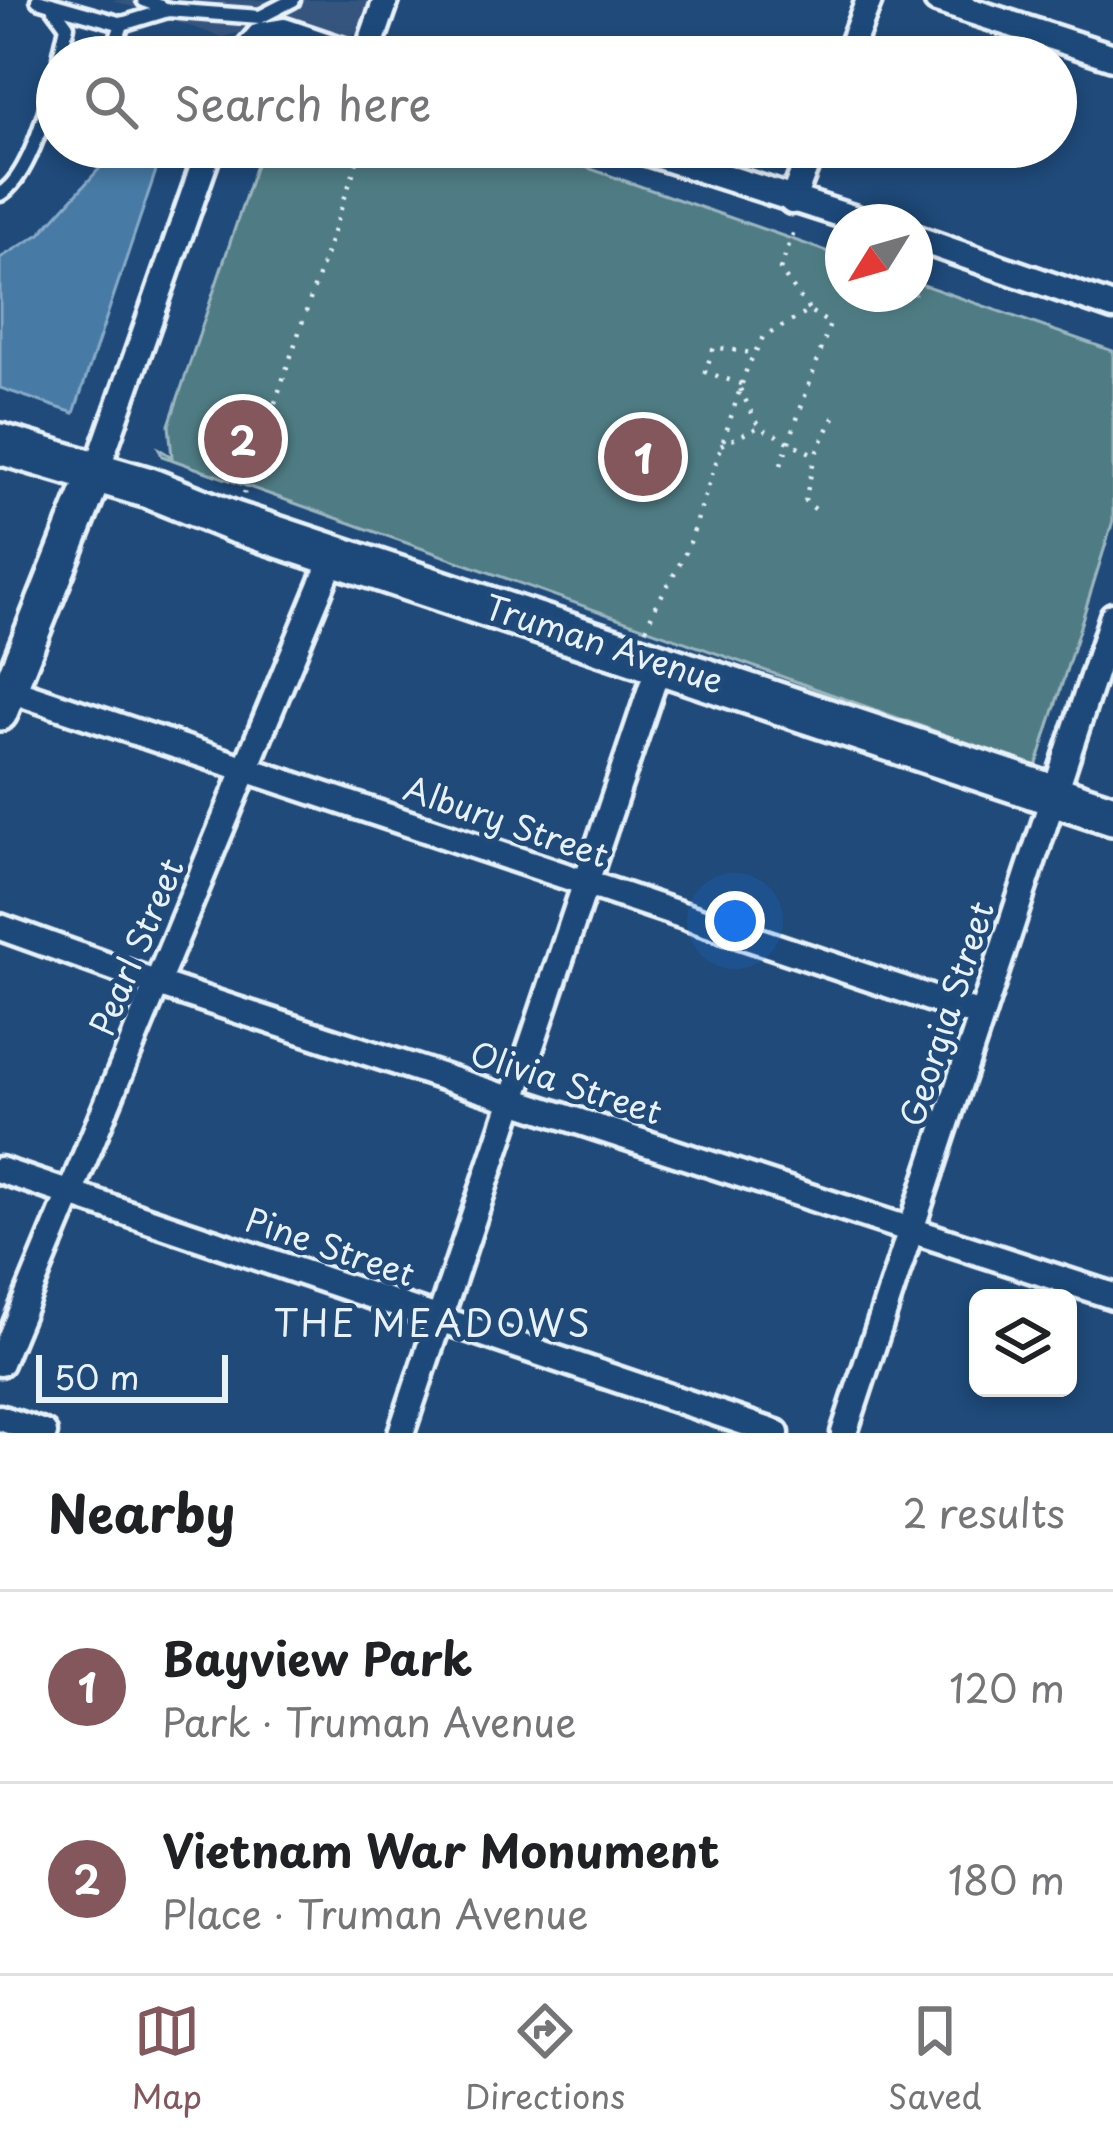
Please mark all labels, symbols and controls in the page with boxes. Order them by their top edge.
search box [36,36,1077,168]
text: Search here [174,68,431,136]
icon: search [78,69,144,135]
north arrow [825,204,933,312]
pin: 2 [204,394,282,484]
pin: 1 [604,412,682,502]
street label: Truman Avenue [479,580,730,704]
street label: Albury Street [398,762,616,878]
street label: Pearl Street [75,850,195,1043]
your location [705,891,765,951]
street label: Georgia Street [885,894,1005,1132]
street label: Olivia Street [464,1027,669,1136]
street label: Pine Street [239,1193,422,1297]
map controls [969,1289,1077,1397]
button: layers [969,1289,1077,1397]
district label: THE MEADOWS [273,1295,593,1349]
scale bar [36,1349,228,1402]
text: 50 m [54,1351,140,1401]
text: Nearby [48,1473,235,1550]
text: 2 results [903,1482,1065,1541]
text: Bayview Park [162,1623,472,1691]
text: 1 [78,1657,96,1716]
text: 120 m [949,1657,1065,1716]
text: Park · Truman Avenue [162,1691,576,1750]
text: Vietnam War Monument [162,1815,720,1883]
text: 2 [73,1849,101,1908]
text: 180 m [948,1849,1065,1908]
text: Place · Truman Avenue [162,1883,588,1942]
tab: Map [131,1998,202,2120]
tab: Directions [465,1998,625,2120]
tab: Saved [888,1998,982,2120]

